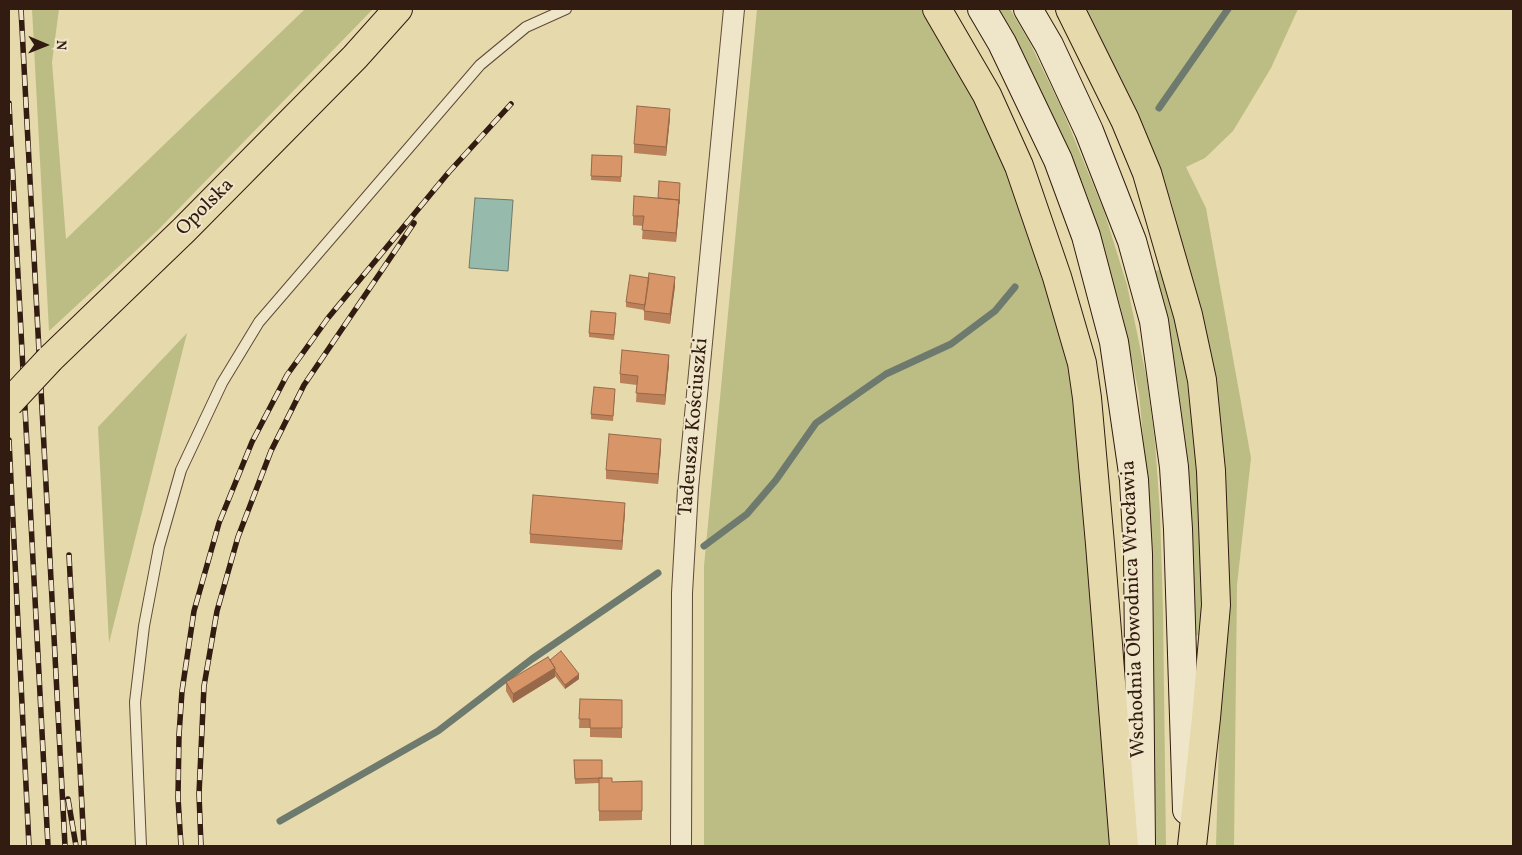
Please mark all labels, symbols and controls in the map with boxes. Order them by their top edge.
north arrow [20,20,70,70]
text: N [51,40,70,51]
street label: Opolska [172,174,240,242]
street label: Tadeusza Kościuszki [675,337,715,517]
street label: Wschodnia Obwodnica Wrocławia [1118,460,1152,758]

